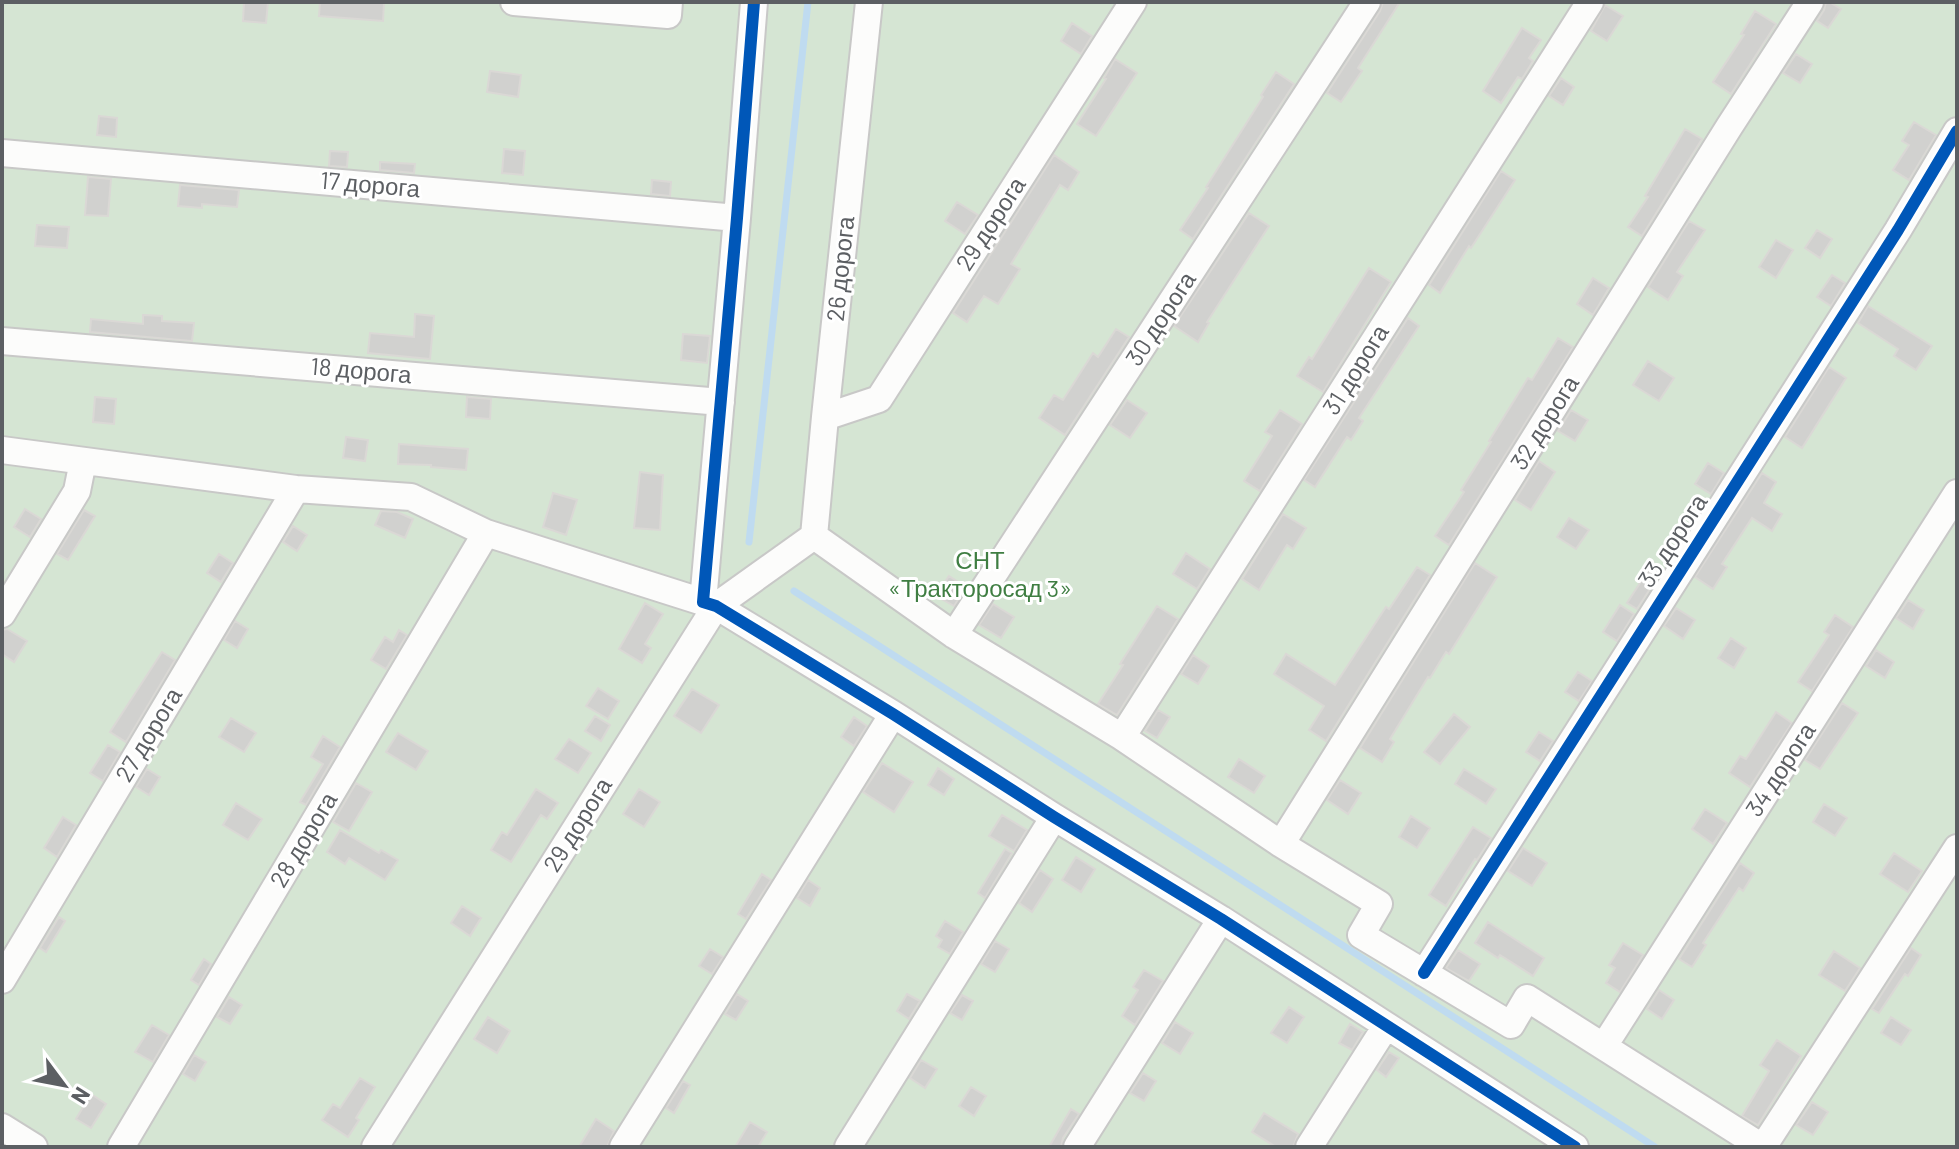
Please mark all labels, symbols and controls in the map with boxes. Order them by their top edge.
street label: 17 дорога [319,165,422,202]
street label: 29 дорога [949,170,1031,275]
street label: 26 дорога [820,214,860,323]
street label: 30 дорога [1119,265,1201,371]
street label: 31 дорога [1316,318,1394,420]
street label: 18 дорога [309,351,414,388]
street label: 32 дорога [1503,369,1584,475]
street label: 33 дорога [1631,488,1713,592]
park label: СНТ «Тракторосад 3» [888,545,1072,602]
street label: 27 дорога [108,681,187,787]
street label: 34 дорога [1739,716,1821,822]
street label: 29 дорога [536,771,617,877]
street label: 28 дорога [263,786,343,892]
north arrow [24,1045,104,1125]
text: N [67,1083,97,1109]

